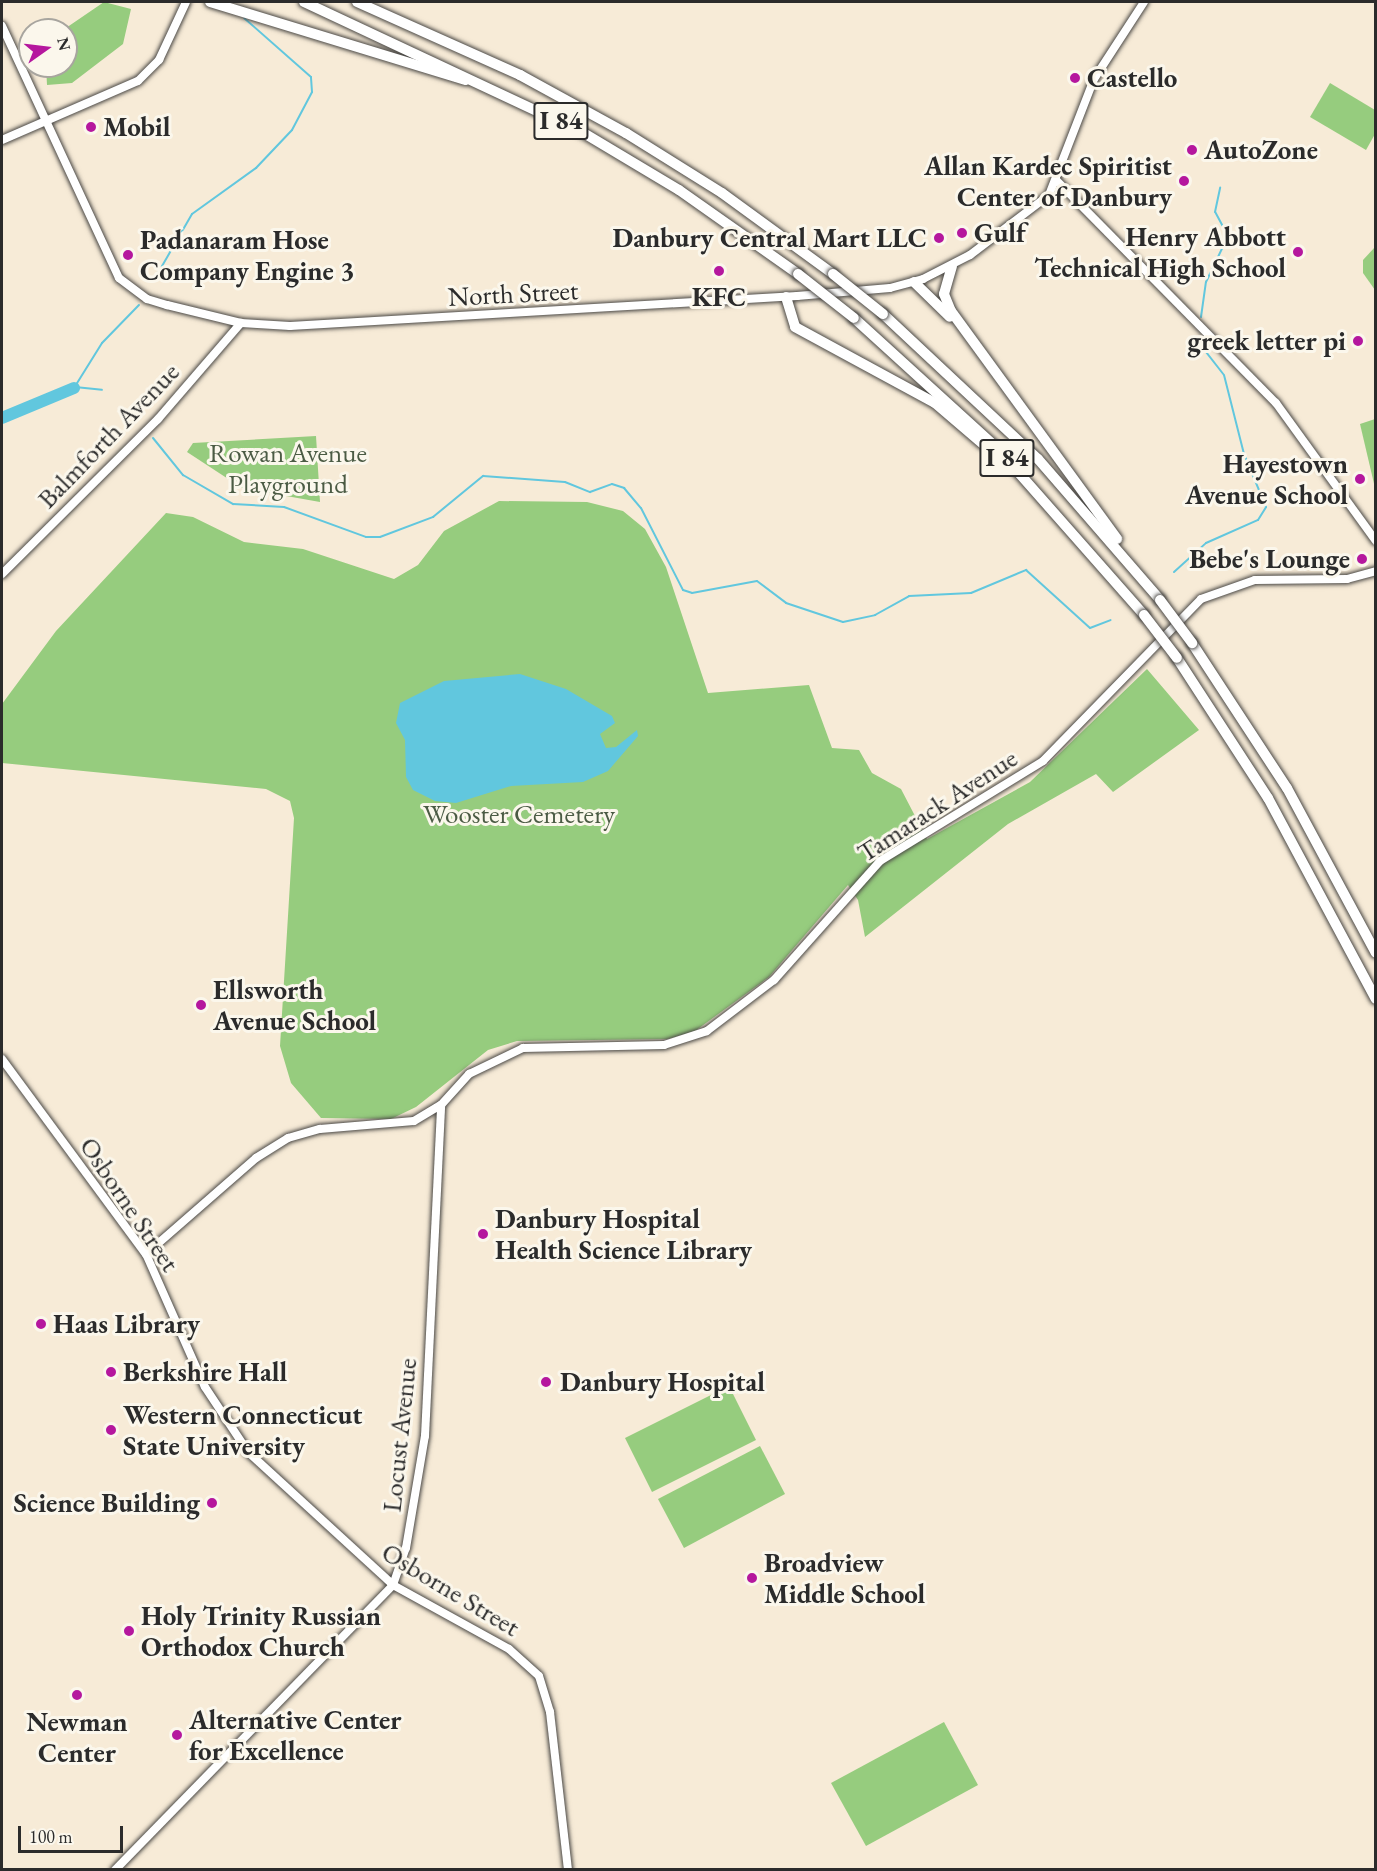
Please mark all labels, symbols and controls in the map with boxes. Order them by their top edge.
north arrow [18,18,78,78]
text: N [52,35,76,53]
place label: Castello [1087,62,1177,94]
marker: Castello [1068,71,1082,85]
road number: I 84 [532,98,590,144]
place label: Mobil [103,111,170,143]
marker: Mobil [84,120,98,134]
place label: AutoZone [1204,134,1318,166]
marker: AutoZone [1185,143,1199,157]
place label: Allan Kardec Spiritist Center of Danbury [924,149,1172,212]
marker: Allan Kardec Spiritist Center of Danbury [1177,174,1191,188]
place label: Gulf [974,217,1026,249]
place label: Henry Abbott Technical High School [1034,220,1286,283]
place label: Danbury Central Mart LLC [612,222,927,254]
place label: Padanaram Hose Company Engine 3 [140,223,355,286]
marker: Gulf [955,226,969,240]
marker: Danbury Central Mart LLC [932,231,946,245]
marker: Henry Abbott Technical High School [1291,245,1305,259]
marker: Padanaram Hose Company Engine 3 [121,248,135,262]
marker: KFC [712,264,726,278]
street label: North Street [447,273,579,313]
place label: KFC [692,281,746,313]
place label: greek letter pi [1188,325,1346,357]
marker: greek letter pi [1351,334,1365,348]
street label: Balmforth Avenue [30,356,186,514]
road number: I 84 [978,435,1036,481]
park label: Rowan Avenue Playground [209,436,367,499]
place label: Hayestown Avenue School [1185,447,1348,510]
marker: Hayestown Avenue School [1353,472,1367,486]
place label: Bebe's Lounge [1189,543,1350,575]
marker: Bebe's Lounge [1355,552,1369,566]
street label: Tamarack Avenue [851,741,1023,869]
park label: Wooster Cemetery [423,798,615,830]
place label: Ellsworth Avenue School [213,973,376,1036]
marker: Ellsworth Avenue School [194,998,208,1012]
street label: Osborne Street [73,1131,187,1277]
place label: Danbury Hospital Health Science Library [495,1202,752,1265]
marker: Danbury Hospital Health Science Library [476,1227,490,1241]
place label: Haas Library [53,1308,200,1340]
marker: Haas Library [34,1317,48,1331]
place label: Berkshire Hall [123,1356,287,1388]
street label: Locust Avenue [375,1357,423,1513]
marker: Berkshire Hall [104,1365,118,1379]
place label: Danbury Hospital [560,1366,765,1398]
marker: Danbury Hospital [537,1373,555,1391]
place label: Western Connecticut State University [123,1398,362,1461]
marker: Western Connecticut State University [104,1423,118,1437]
place label: Science Building [13,1487,200,1519]
marker: Science Building [205,1496,219,1510]
street label: Osborne Street [376,1535,526,1643]
place label: Broadview Middle School [764,1546,925,1609]
marker: Broadview Middle School [745,1571,759,1585]
place label: Holy Trinity Russian Orthodox Church [141,1599,381,1662]
marker: Holy Trinity Russian Orthodox Church [122,1624,136,1638]
marker: Newman Center [70,1688,84,1702]
place label: Alternative Center for Excellence [189,1703,402,1766]
place label: Newman Center [26,1705,128,1768]
marker: Alternative Center for Excellence [170,1728,184,1742]
scale bar [21,1814,126,1852]
text: 100 m [29,1825,73,1848]

